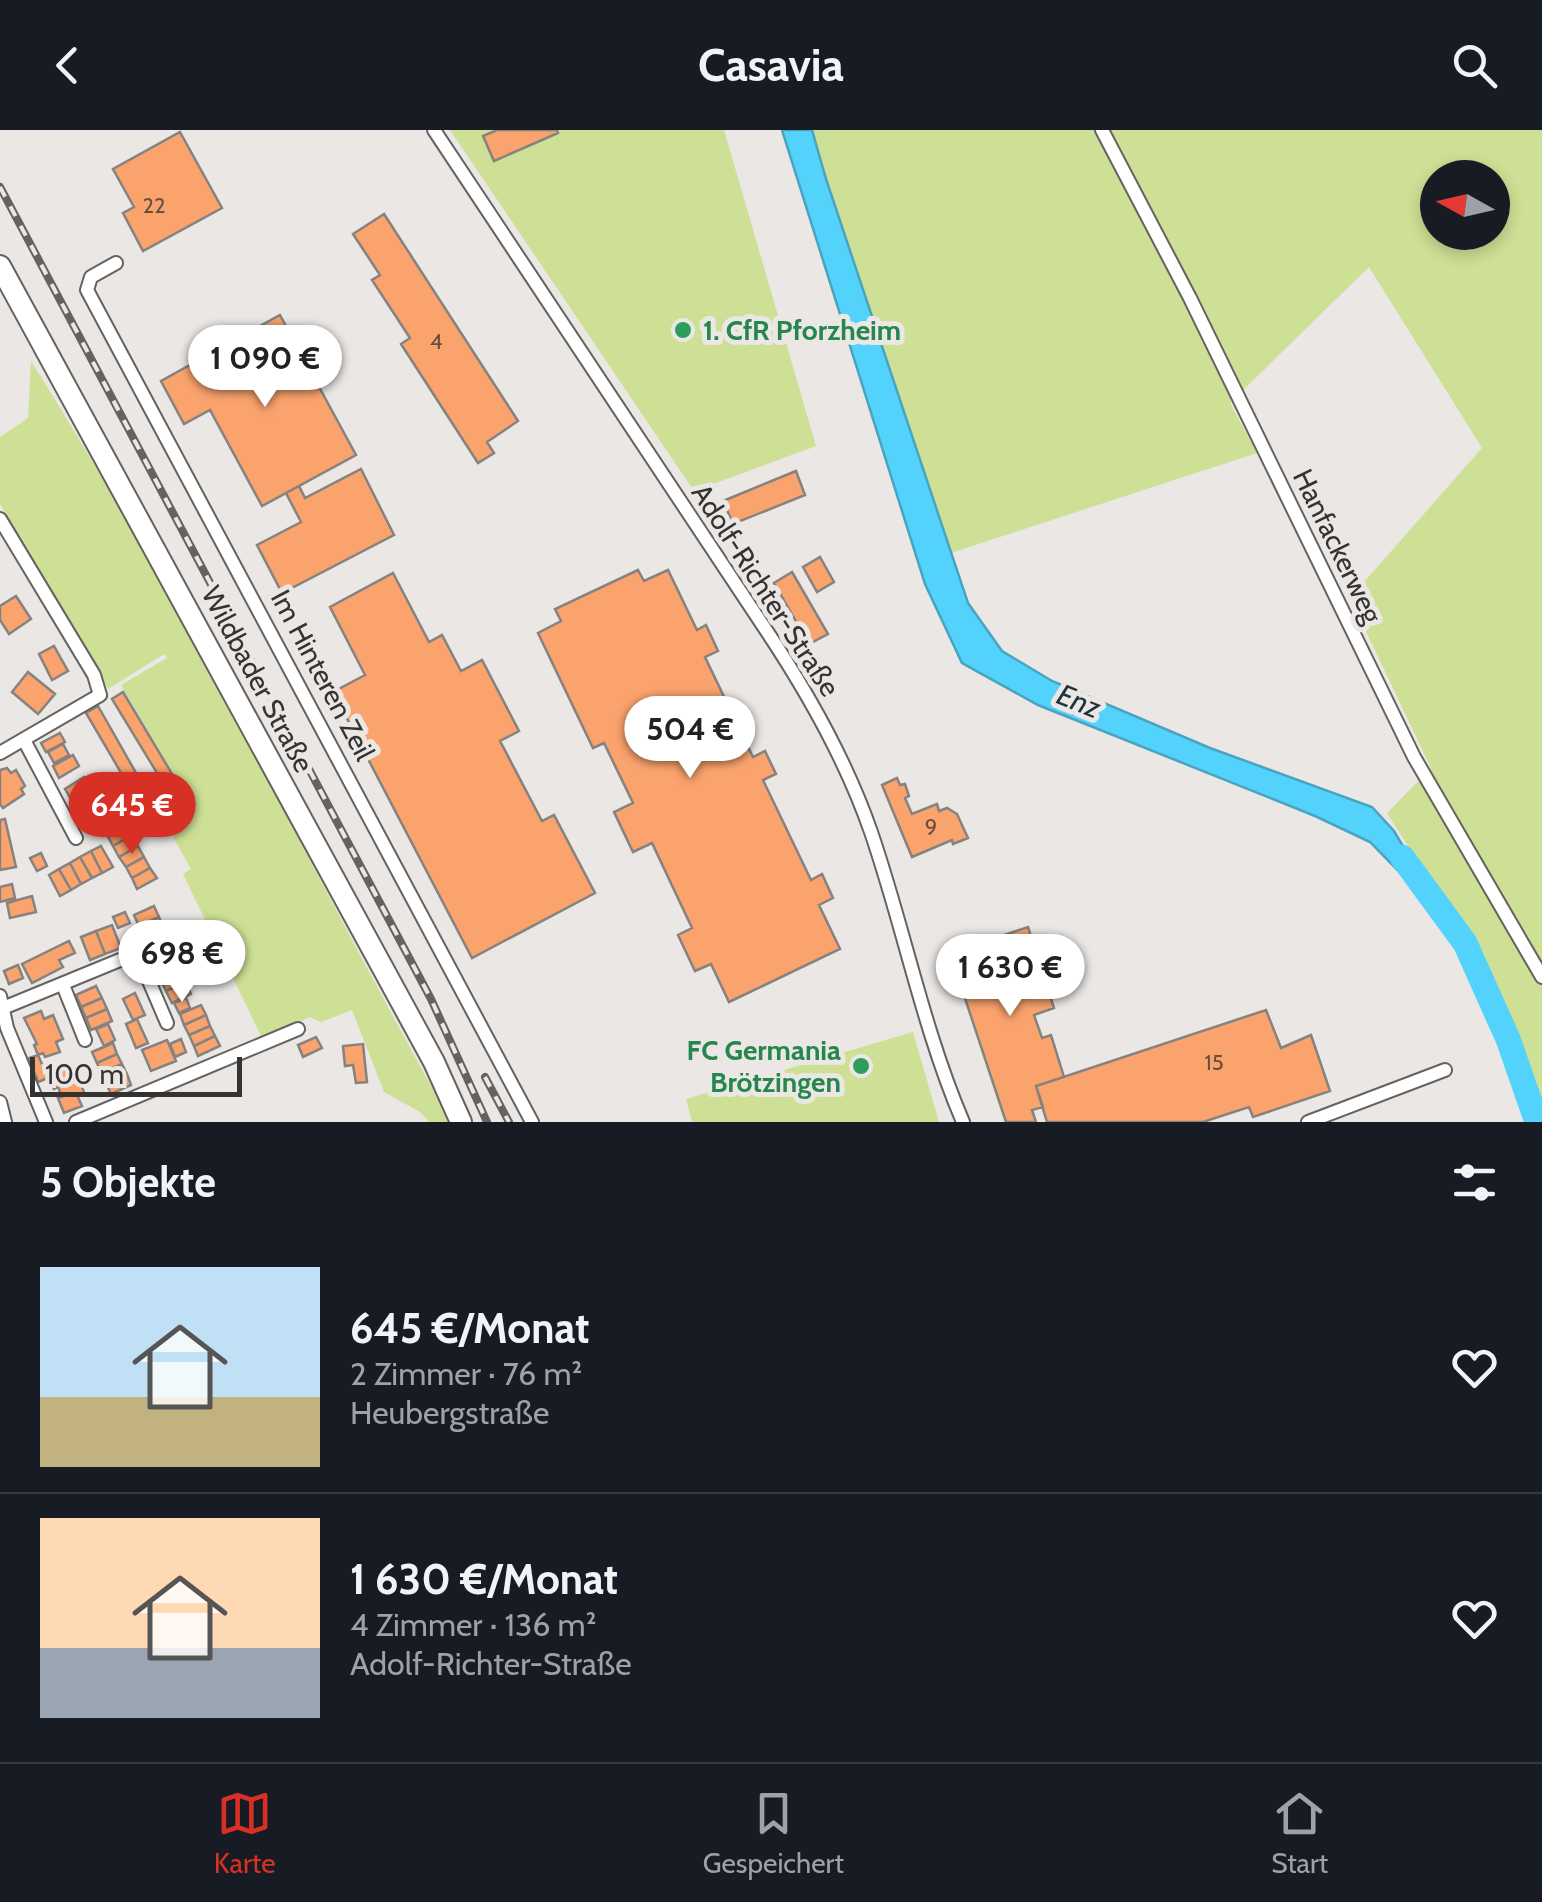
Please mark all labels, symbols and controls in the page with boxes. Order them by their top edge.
icon: back [40,38,95,93]
text: Casavia [698,38,844,92]
icon: search [1447,38,1502,93]
north arrow [1420,160,1510,250]
map controls [1420,160,1510,250]
house number: 22 [142,192,166,219]
place label: 1. CfR Pforzheim [703,313,901,347]
marker: 1. CfR Pforzheim [672,319,694,341]
pin: 1 090 € [173,325,357,410]
house number: 4 [430,328,443,355]
text: 1 090 € [210,338,320,377]
street label: Hanfackerweg [1286,463,1390,630]
street label: Adolf-Richter-Straße [685,477,847,703]
street label: Wildbader Straße [195,580,321,778]
street label: Im Hinteren Zeil [264,584,382,767]
water label: Enz [1052,676,1107,727]
pin: 504 € [620,696,760,781]
text: 504 € [646,709,734,748]
pin: 645 € [62,772,202,857]
text: 645 € [91,785,173,824]
house number: 9 [925,813,937,840]
pin: 698 € [112,920,252,1005]
text: 698 € [140,933,224,972]
pin: 1 630 € [918,934,1102,1019]
text: 1 630 € [958,947,1062,986]
place label: FC Germania Brötzingen [687,1033,841,1099]
house number: 15 [1204,1049,1224,1076]
scale bar [30,1052,242,1096]
marker: FC Germania Brötzingen [850,1055,872,1077]
text: 100 m [45,1057,124,1091]
icon: filters [1447,1155,1502,1210]
text: 5 Objekte [40,1156,216,1208]
text: 645 €/Monat [350,1302,589,1354]
icon: home [120,1307,240,1427]
icon: heart [1447,1340,1502,1395]
text: 2 Zimmer · 76 m² [350,1354,582,1393]
text: Heubergstraße [350,1393,549,1432]
text: 1 630 €/Monat [350,1553,618,1605]
icon: home [120,1558,240,1678]
icon: heart [1447,1591,1502,1646]
text: 4 Zimmer · 136 m² [350,1605,596,1644]
text: Adolf-Richter-Straße [350,1644,632,1683]
tab: Karte [214,1786,275,1880]
tab: Gespeichert [703,1786,844,1880]
tab: Start [1271,1786,1328,1880]

